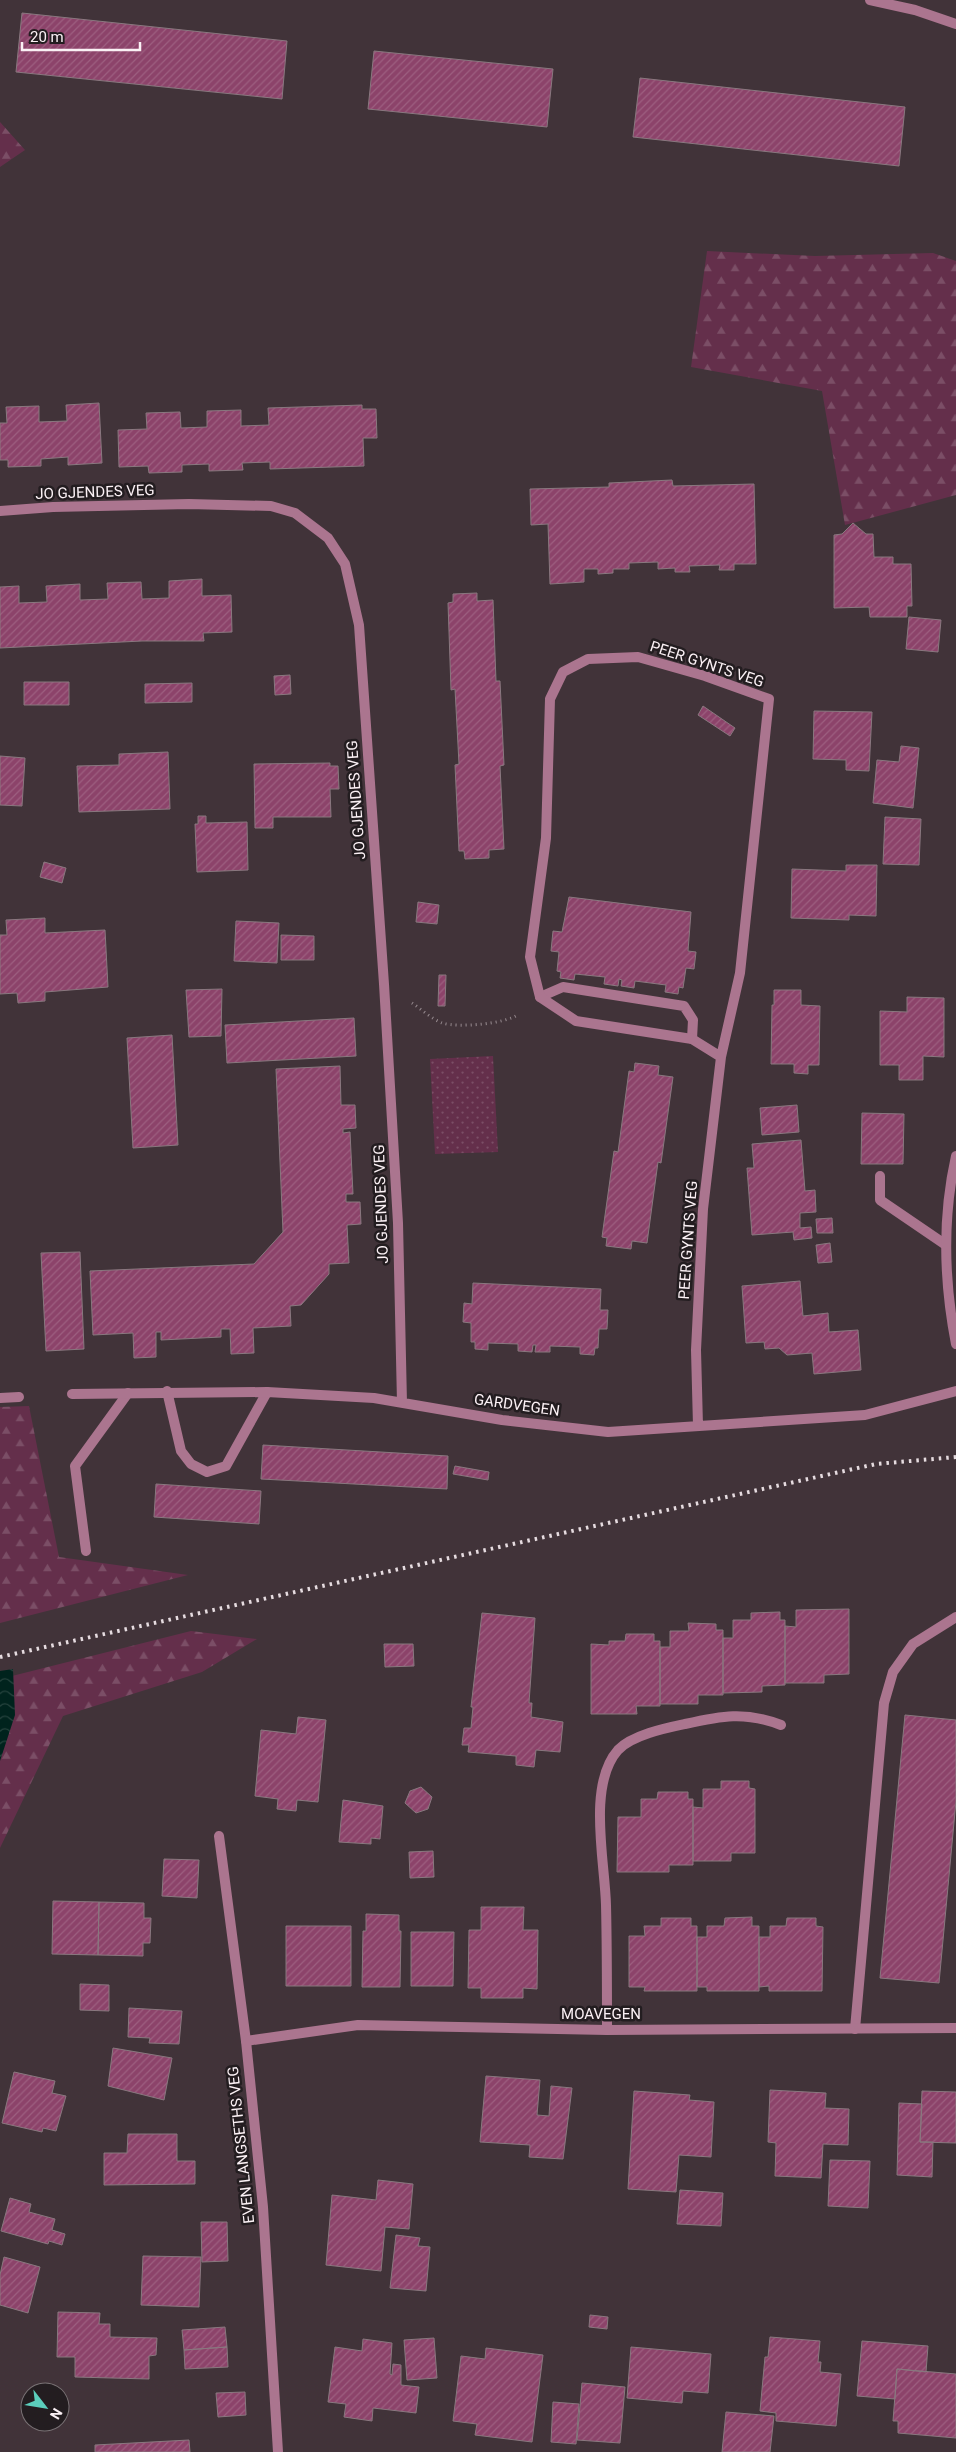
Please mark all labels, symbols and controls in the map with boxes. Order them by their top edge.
scale bar [22,20,140,52]
text: 20 m [30,28,64,46]
street label: JO GJENDES VEG [35,481,155,503]
street label: PEER GYNTS VEG [648,637,766,691]
street label: JO GJENDES VEG [343,740,369,860]
street label: JO GJENDES VEG [370,1144,392,1264]
street label: PEER GYNTS VEG [675,1180,701,1300]
street label: GARDVEGEN [473,1390,561,1420]
street label: MOAVEGEN [561,2005,641,2023]
street label: EVEN LANGSETHS VEG [224,2065,258,2225]
north arrow [20,2382,70,2432]
text: N [47,2405,66,2422]

